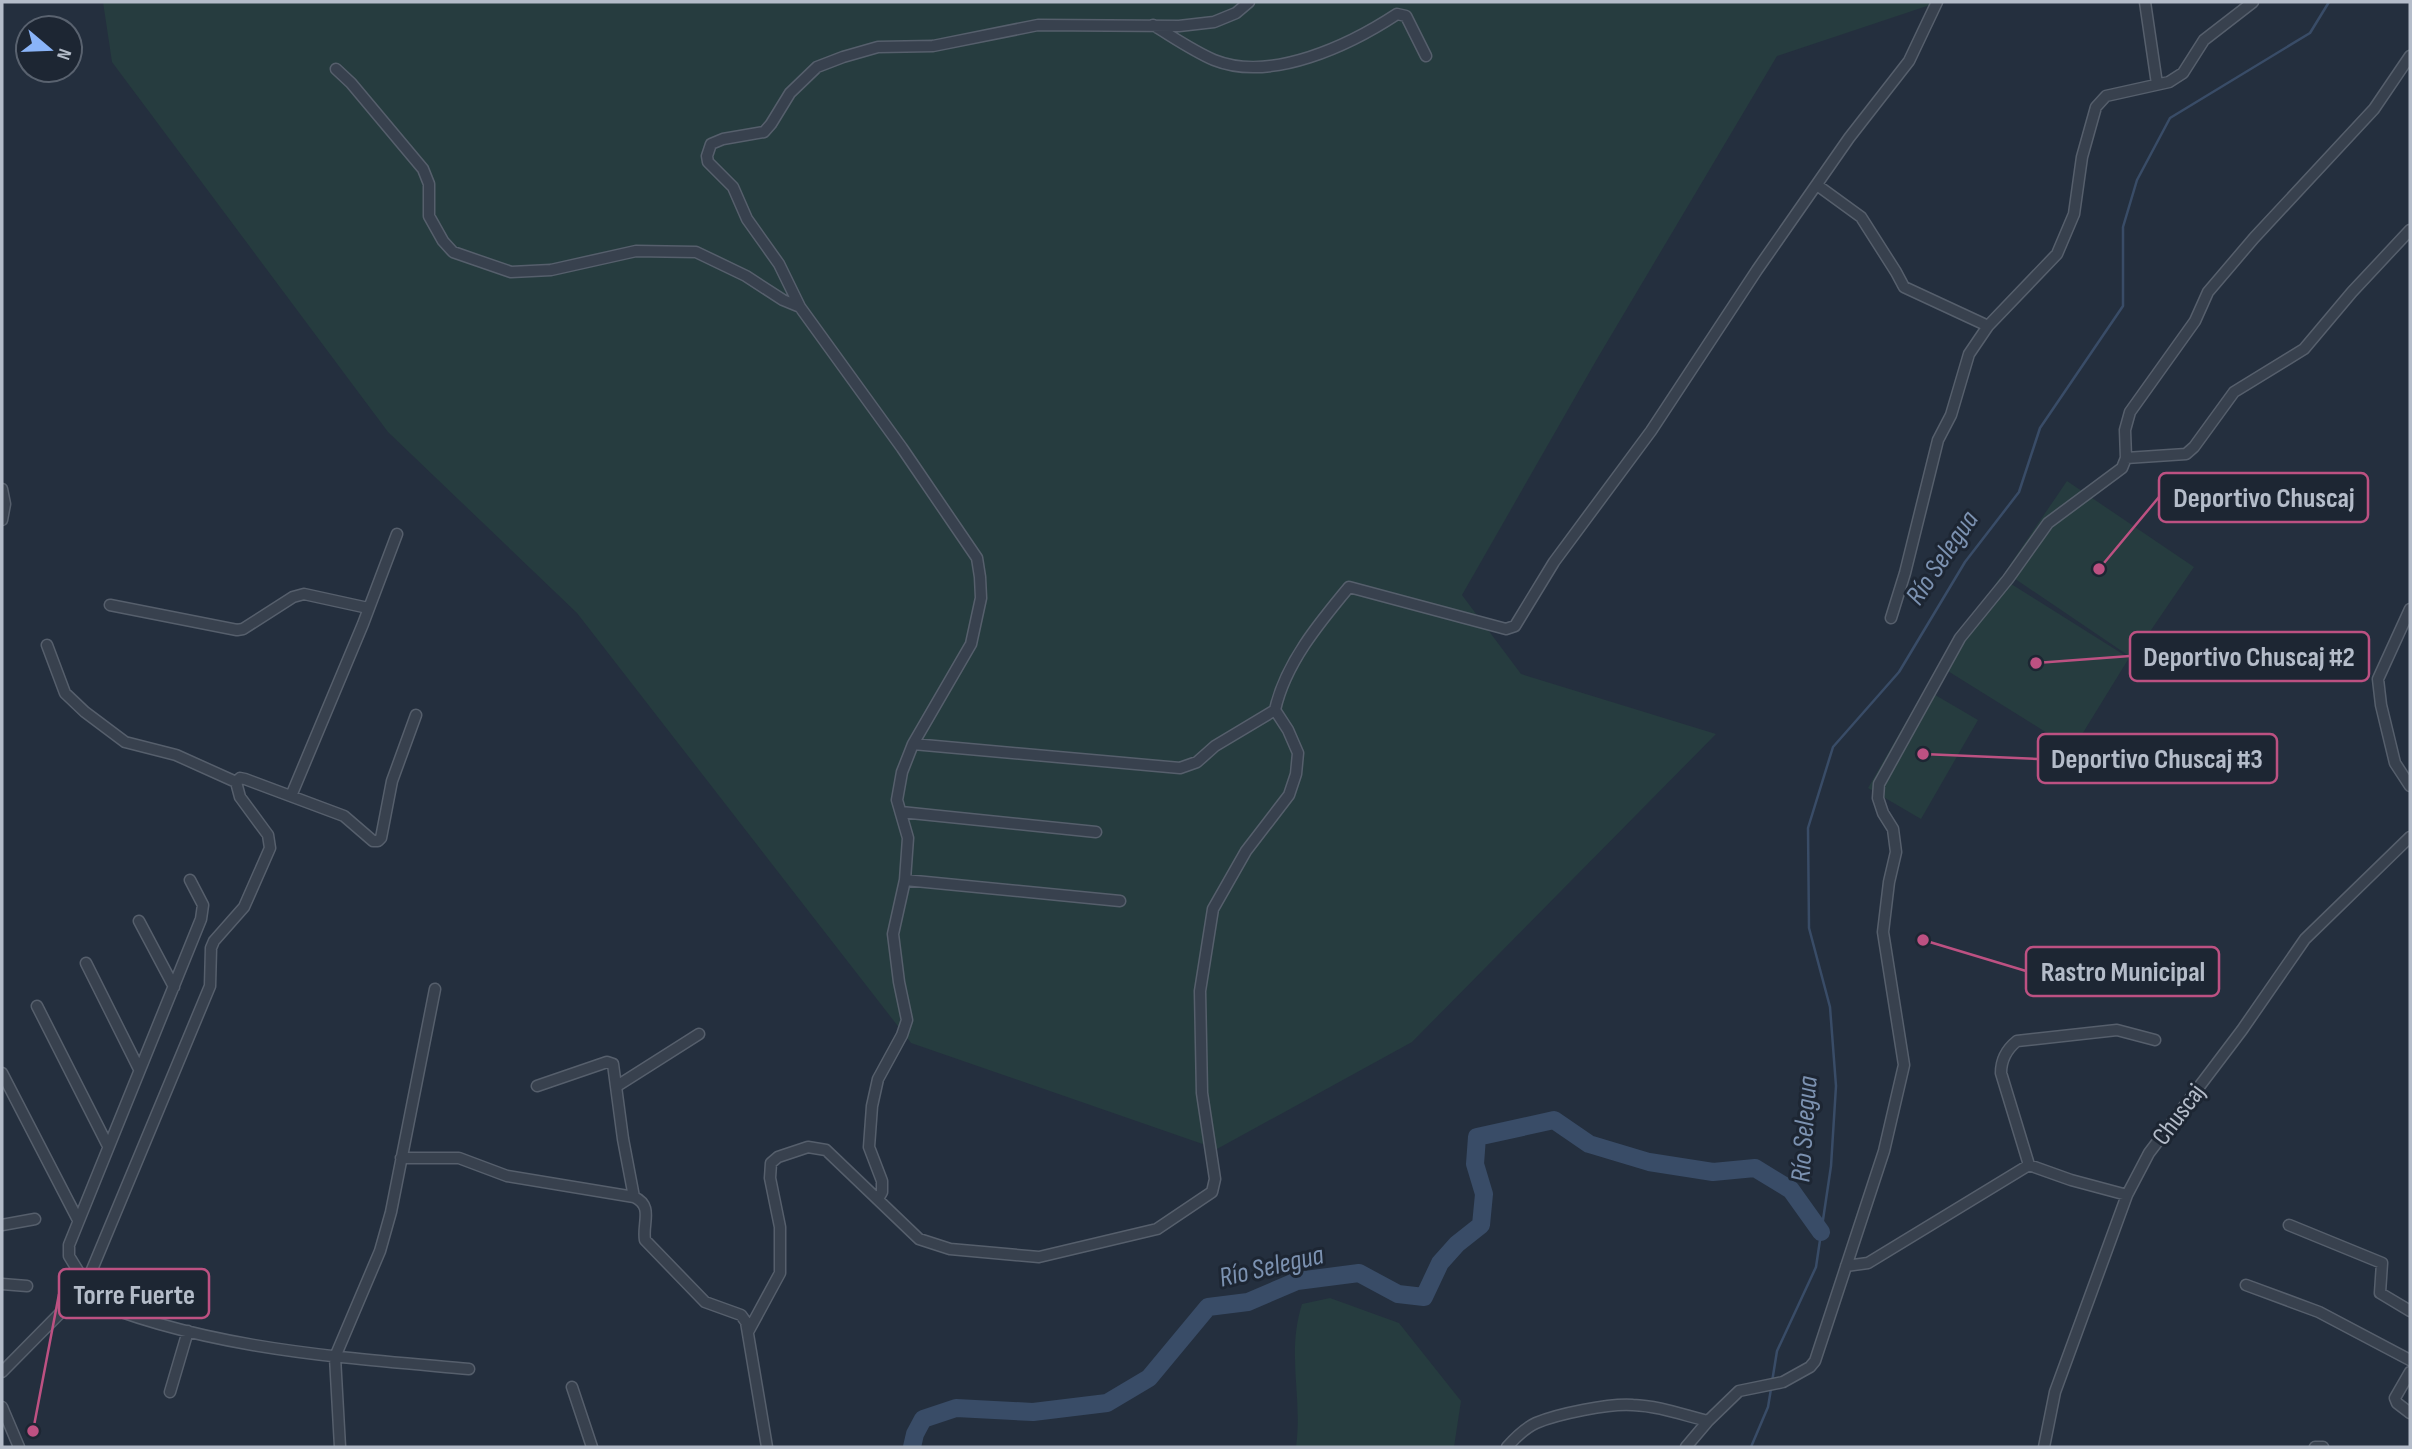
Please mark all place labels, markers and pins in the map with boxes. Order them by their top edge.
callout: Deportivo Chuscaj [2159,473,2368,522]
callout: Deportivo Chuscaj #2 [2130,632,2369,681]
callout: Deportivo Chuscaj #3 [2038,734,2277,783]
callout: Rastro Municipal [2026,947,2219,996]
callout: Torre Fuerte [59,1269,209,1318]

